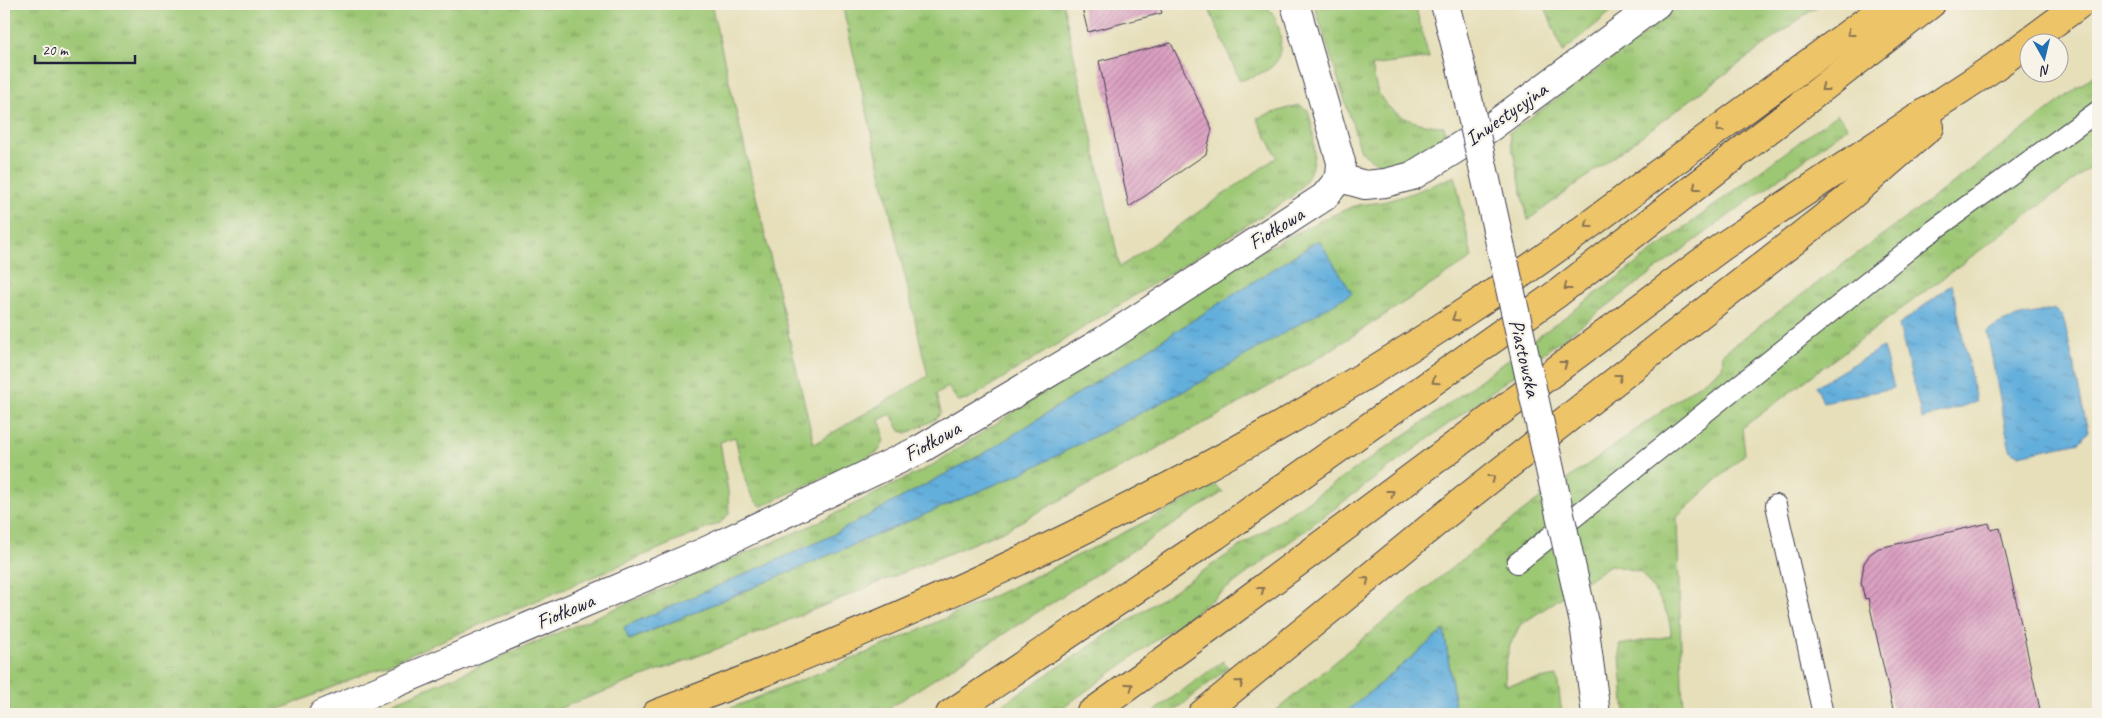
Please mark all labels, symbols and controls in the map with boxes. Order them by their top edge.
one-way arrow [1847,27,1856,35]
scale bar [35,32,135,64]
north arrow [2020,32,2070,82]
text: 20 m [42,41,69,60]
text: N [2038,61,2051,80]
street label: Inwestycyjna [1460,75,1554,152]
one-way arrow [1820,82,1830,91]
one-way arrow [1715,123,1725,132]
one-way arrow [1692,182,1701,191]
street label: Fiołkowa [1244,200,1310,255]
one-way arrow [1584,219,1594,228]
one-way arrow [1564,281,1573,289]
one-way arrow [1452,312,1461,322]
street label: Piastowska [1503,317,1547,401]
one-way arrow [1558,362,1567,370]
one-way arrow [1613,374,1622,382]
one-way arrow [1431,375,1441,384]
street label: Fiołkowa [899,414,966,467]
one-way arrow [1486,475,1495,483]
one-way arrow [1385,490,1394,498]
one-way arrow [1360,578,1369,586]
street label: Fiołkowa [532,587,599,635]
one-way arrow [1255,587,1265,596]
one-way arrow [1234,681,1243,689]
one-way arrow [1124,683,1134,692]

